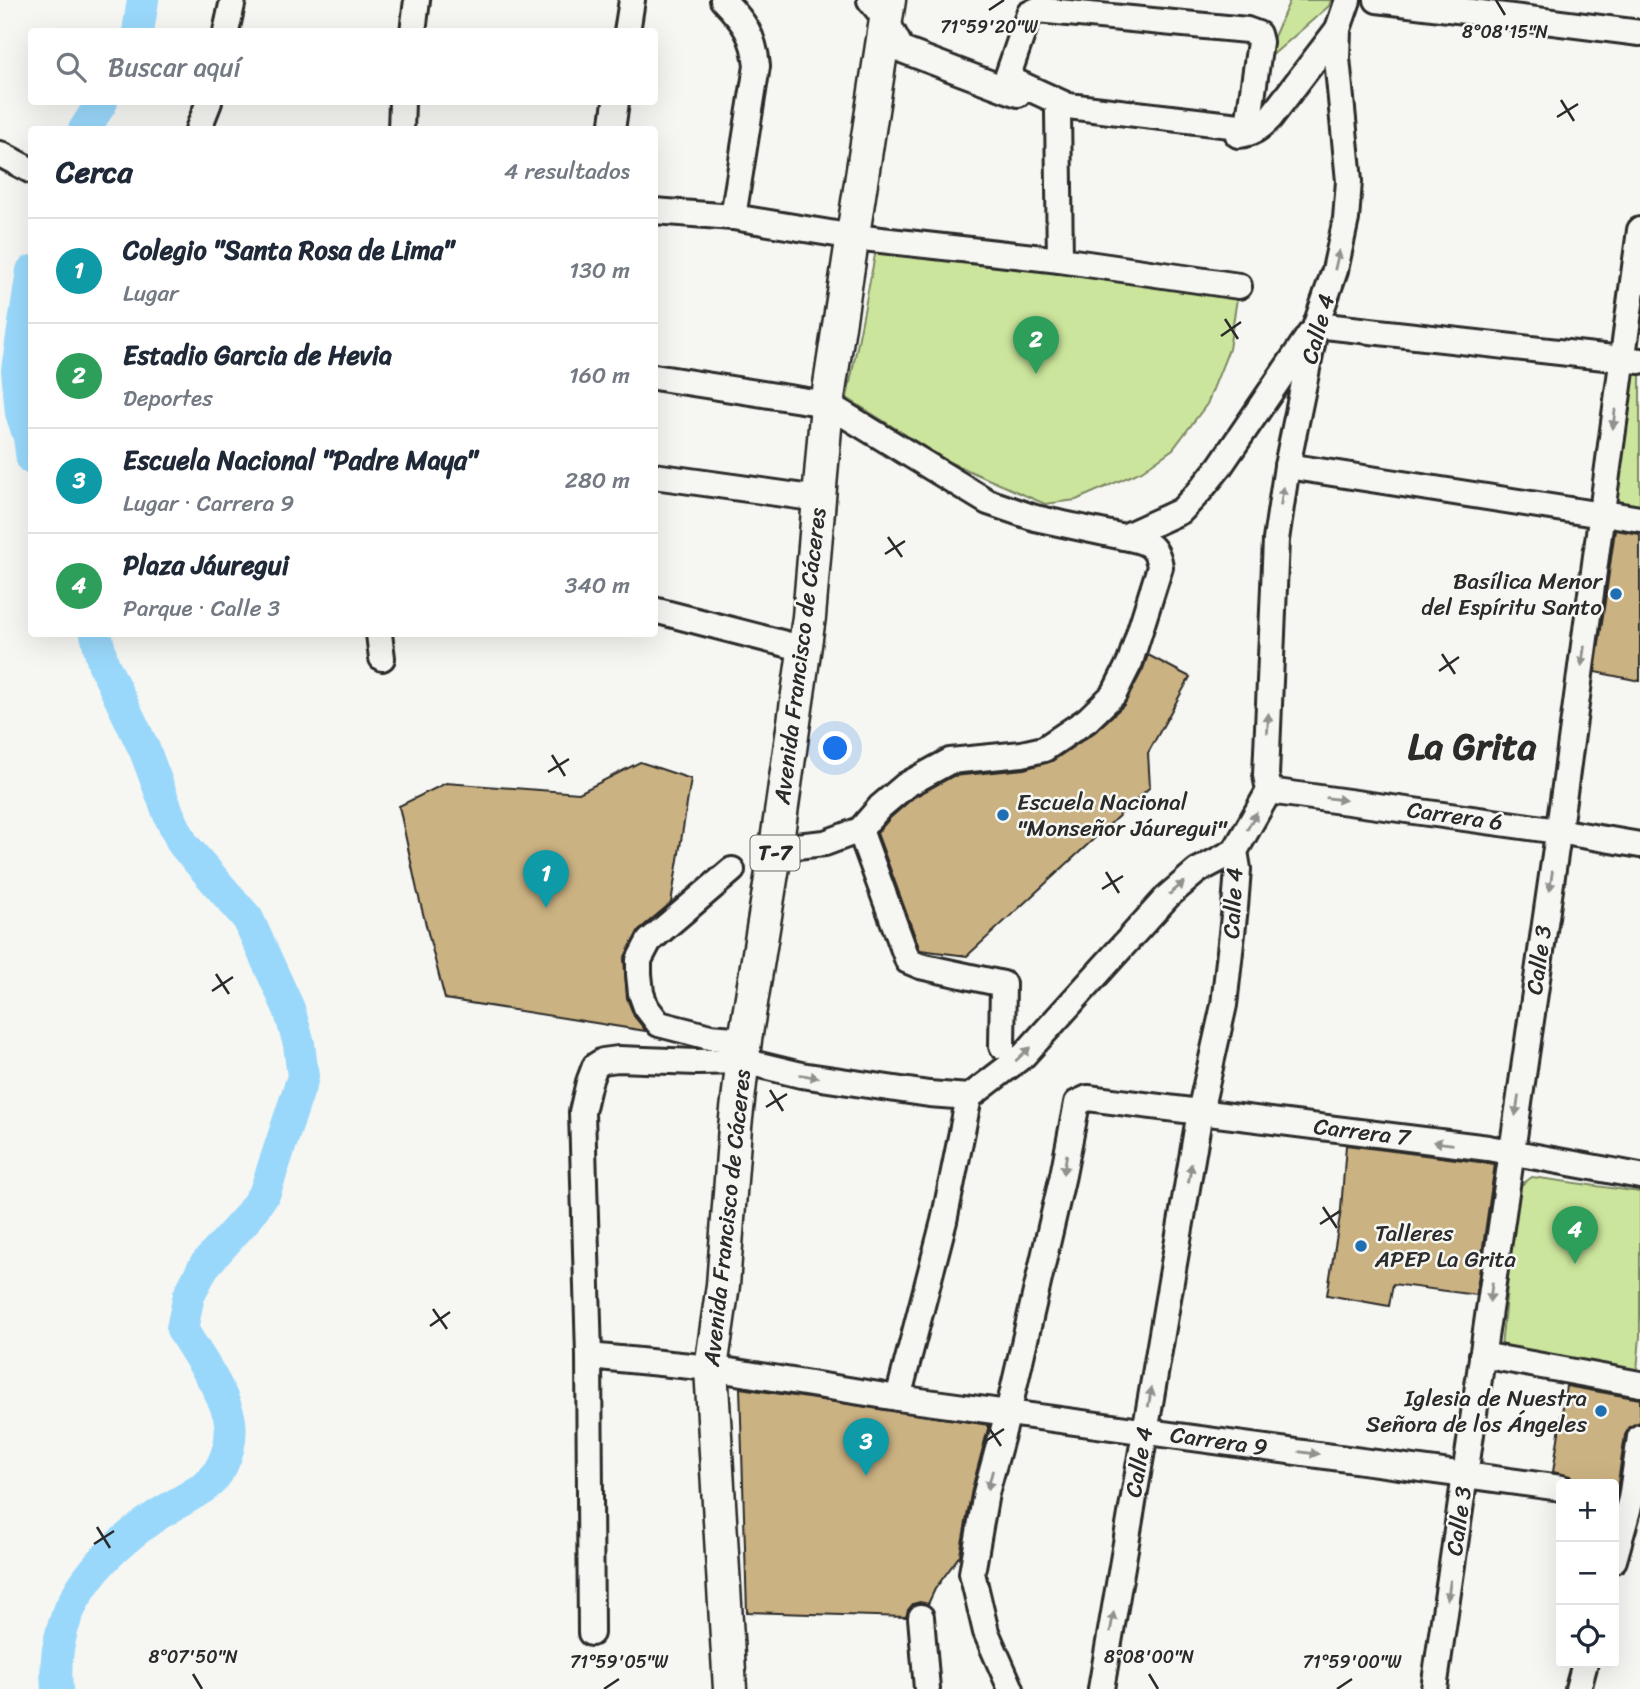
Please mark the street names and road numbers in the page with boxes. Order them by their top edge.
street label: Calle 4 [1289,289,1347,369]
street label: Avenida Francisco de Cáceres [761,505,839,807]
street label: Carrera 6 [1404,789,1506,843]
road number: T-7 [750,836,800,870]
street label: Calle 4 [1211,866,1255,940]
street label: Calle 3 [1514,922,1564,997]
street label: Avenida Francisco de Cáceres [691,1067,763,1369]
street label: Carrera 7 [1312,1106,1414,1158]
street label: Carrera 9 [1168,1414,1270,1468]
street label: Calle 4 [1113,1423,1165,1501]
street label: Calle 3 [1434,1483,1484,1558]

